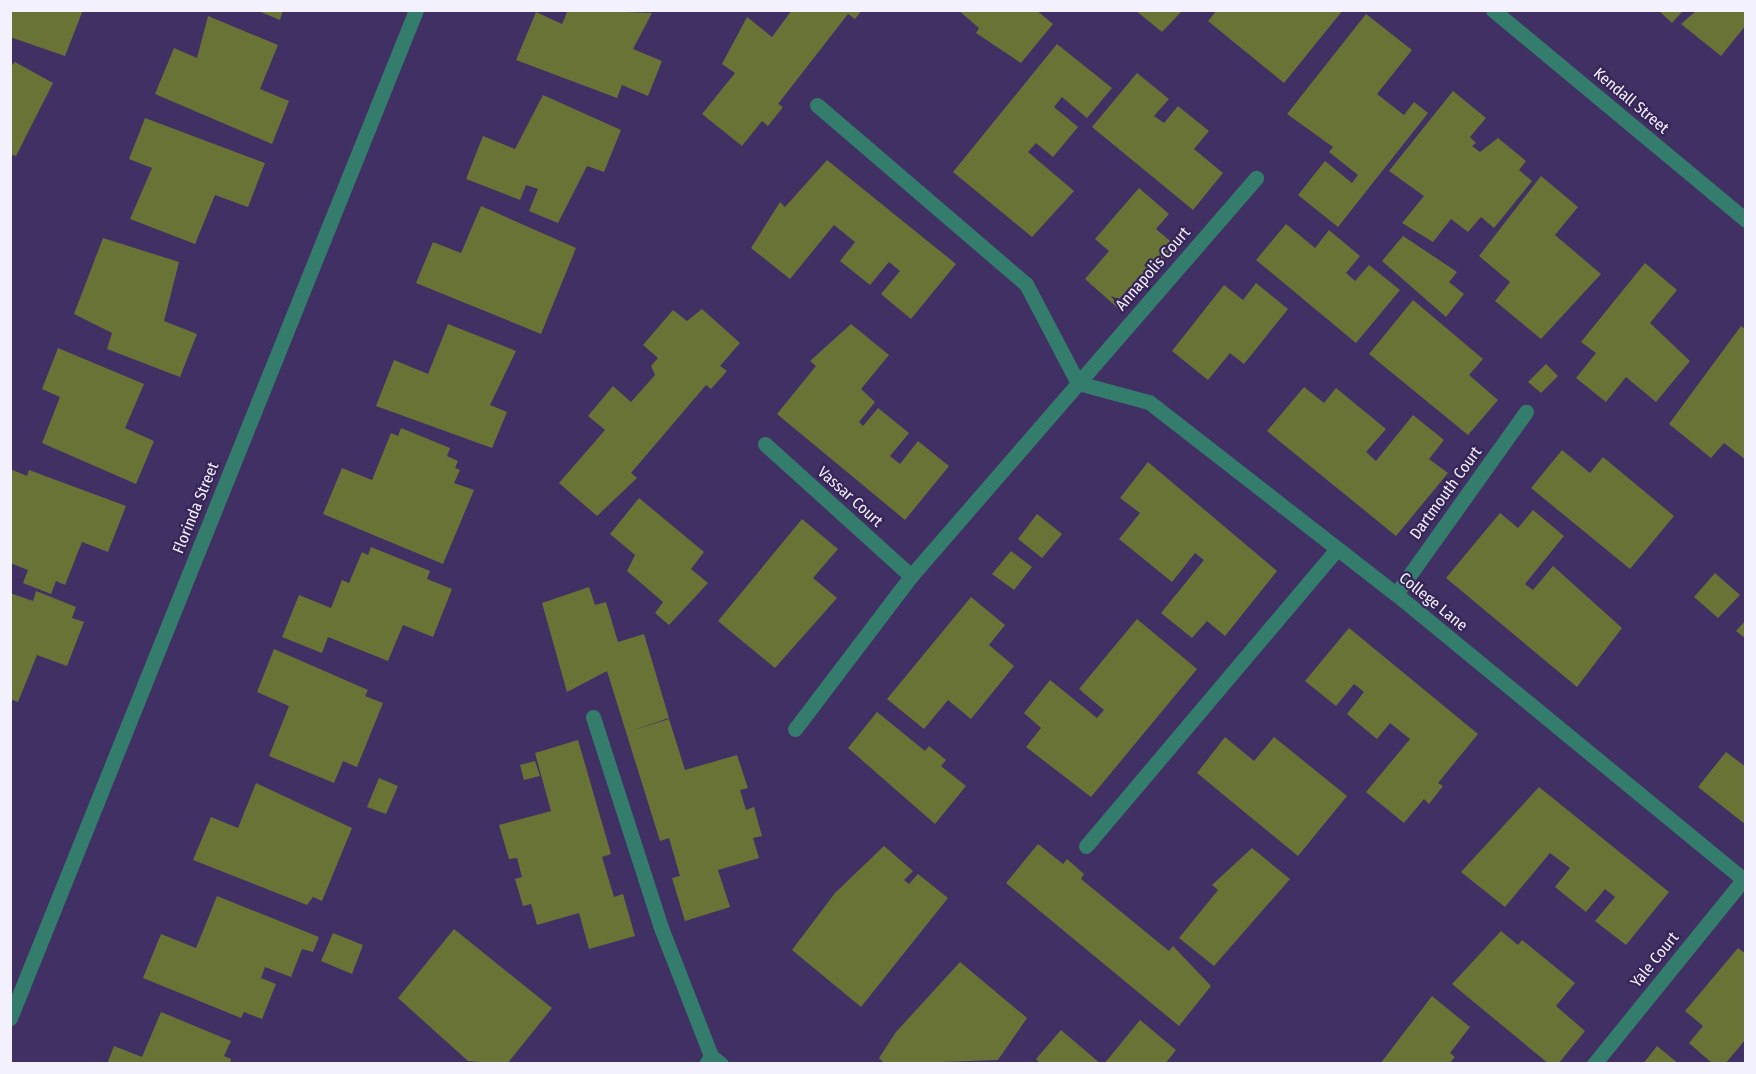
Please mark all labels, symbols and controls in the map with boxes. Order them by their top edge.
street label: Kendall Street [1589,64,1673,138]
street label: Annapolis Court [1112,223,1194,315]
street label: Dartmouth Court [1406,443,1486,543]
street label: Florinda Street [169,459,223,557]
street label: Vassar Court [813,463,887,531]
street label: College Lane [1395,569,1471,635]
street label: Yale Court [1627,928,1683,992]

